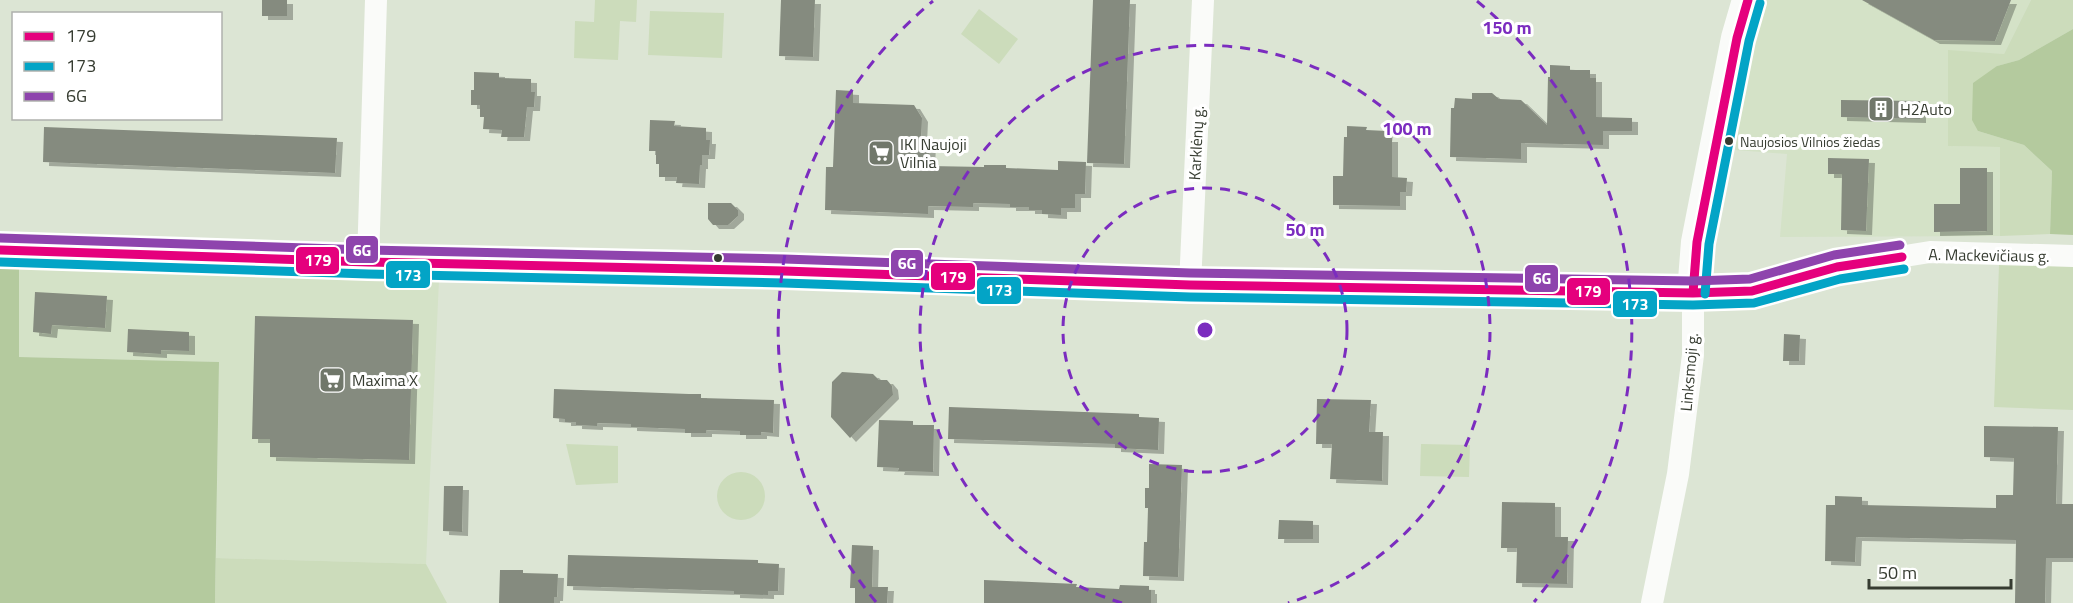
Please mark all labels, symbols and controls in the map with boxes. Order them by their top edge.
legend [12,12,222,120]
text: 150 m [1482,14,1532,41]
text: 179 [66,22,96,49]
text: 173 [66,52,96,79]
text: 6G [66,82,87,109]
building icon: H2Auto [1866,94,1896,124]
place label: H2Auto [1900,97,1952,121]
street label: Karklėnų g. [1182,105,1210,181]
text: 100 m [1382,115,1432,142]
place label: Naujosios Vilnios žiedas [1740,131,1880,152]
place label: IKI Naujoji Vilnia [900,132,967,174]
marker: Naujosios Vilnios žiedas [1723,135,1735,147]
supermarket icon: IKI Naujoji Vilnia [866,138,896,168]
text: 50 m [1285,216,1325,243]
line badge: 6G [345,235,379,264]
text: 6G [353,238,371,262]
street label: A. Mackevičiaus g. [1928,242,2050,268]
line badge: 179 [295,246,340,275]
text: 179 [305,248,331,272]
line badge: 6G [890,249,924,278]
text: 6G [898,251,916,275]
unlabelled marker [712,252,724,264]
line badge: 173 [385,260,431,289]
line badge: 179 [930,262,976,291]
text: 173 [395,263,421,287]
line badge: 6G [1524,264,1559,293]
text: 179 [940,265,966,289]
text: 6G [1533,266,1551,290]
line badge: 173 [976,276,1022,305]
line badge: 179 [1566,277,1611,306]
text: 173 [986,278,1012,302]
text: 179 [1575,279,1601,303]
line badge: 173 [1612,290,1658,318]
text: 173 [1622,292,1648,316]
centre of rings [1195,320,1215,340]
street label: Linksmoji g. [1674,332,1704,412]
supermarket icon: Maxima X [317,365,347,395]
place label: Maxima X [352,368,418,392]
scale bar [1869,552,2012,590]
text: 50 m [1878,559,1917,586]

